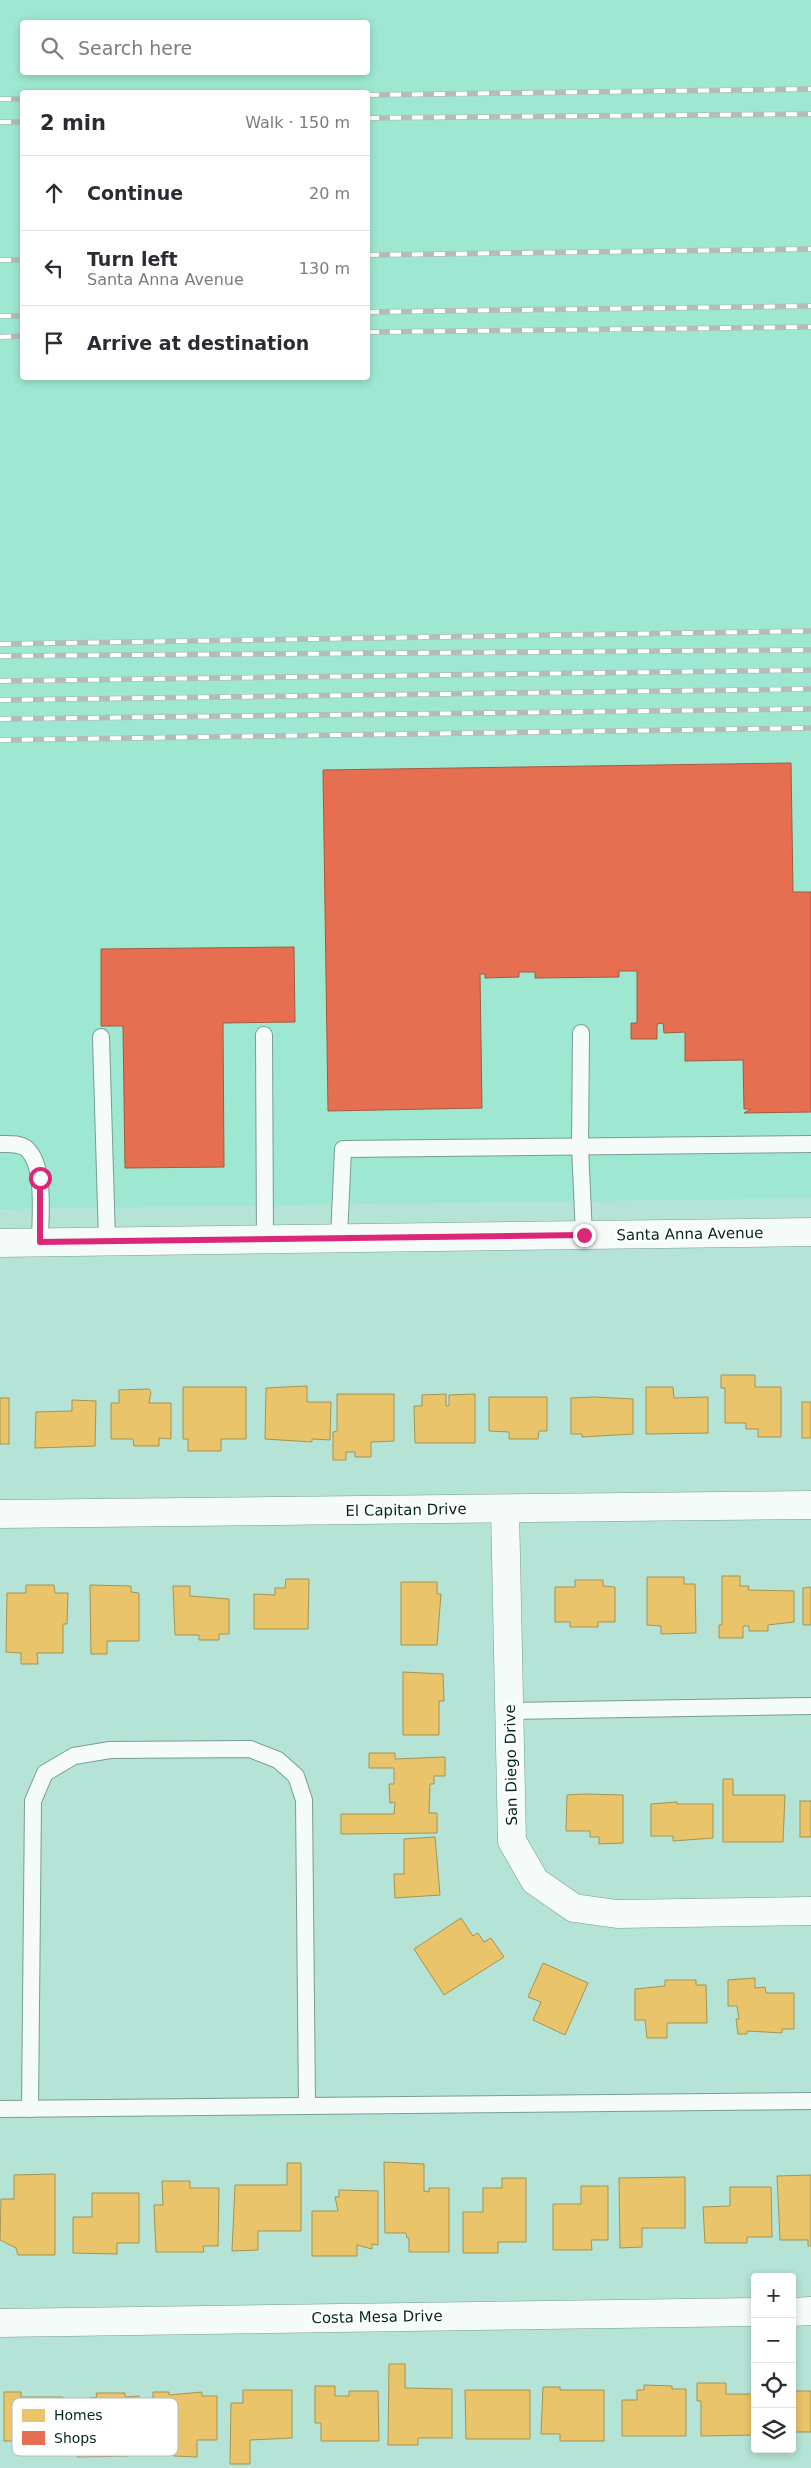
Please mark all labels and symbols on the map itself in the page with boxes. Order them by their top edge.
route start [29,1167,52,1190]
route end [573,1224,596,1247]
street label: Santa Anna Avenue [616,1224,764,1244]
street label: El Capitan Drive [345,1500,467,1520]
street label: San Diego Drive [501,1704,521,1826]
street label: Costa Mesa Drive [311,2307,443,2327]
legend [12,2398,178,2456]
text: Homes [54,2407,103,2423]
text: Shops [54,2430,97,2446]

